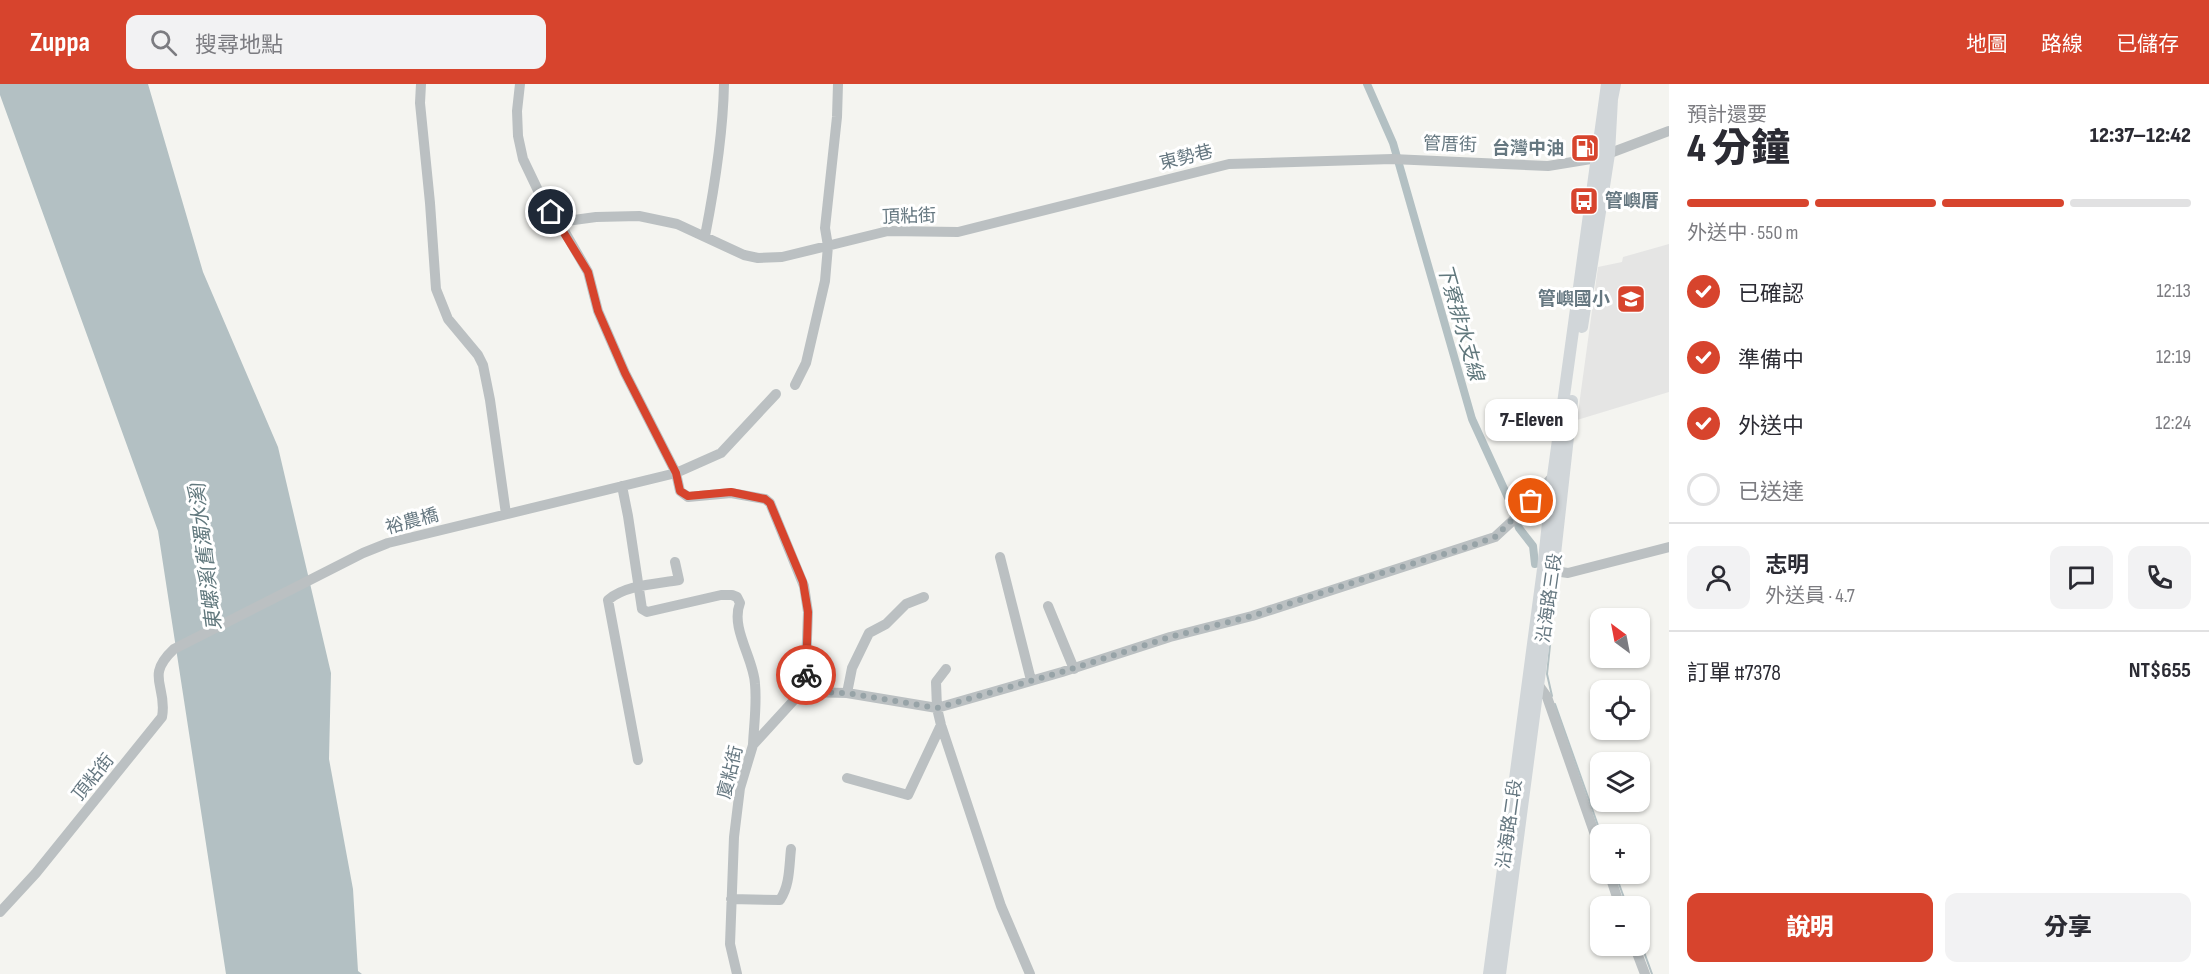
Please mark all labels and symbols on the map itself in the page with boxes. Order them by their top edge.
fuel station icon: 台灣中油 [1569,132,1601,164]
street label: 管厝街 [1423,133,1477,156]
place label: 台灣中油 [1492,138,1564,159]
street label: 東勢巷 [1157,141,1215,174]
bus stop icon: 管嶼厝 [1568,185,1600,217]
pin [525,186,576,237]
place label: 管嶼厝 [1605,190,1659,212]
street label: 頂粘街 [882,205,936,228]
water label: 下寮排水支線 [1432,261,1489,385]
school or university icon: 管嶼國小 [1615,283,1647,315]
place label: 管嶼國小 [1538,288,1610,310]
callout: 7-Eleven [1484,399,1577,441]
pin [1505,475,1556,526]
water label: 東螺溪(舊濁水溪) [185,481,227,632]
street label: 裕農橋 [383,504,441,539]
street label: 沿海路三段 [1533,552,1566,644]
north arrow [1590,608,1650,668]
courier [776,645,836,705]
street label: 廈粘街 [714,743,747,801]
street label: 頂粘街 [68,750,119,805]
street label: 沿海路二段 [1493,778,1526,870]

